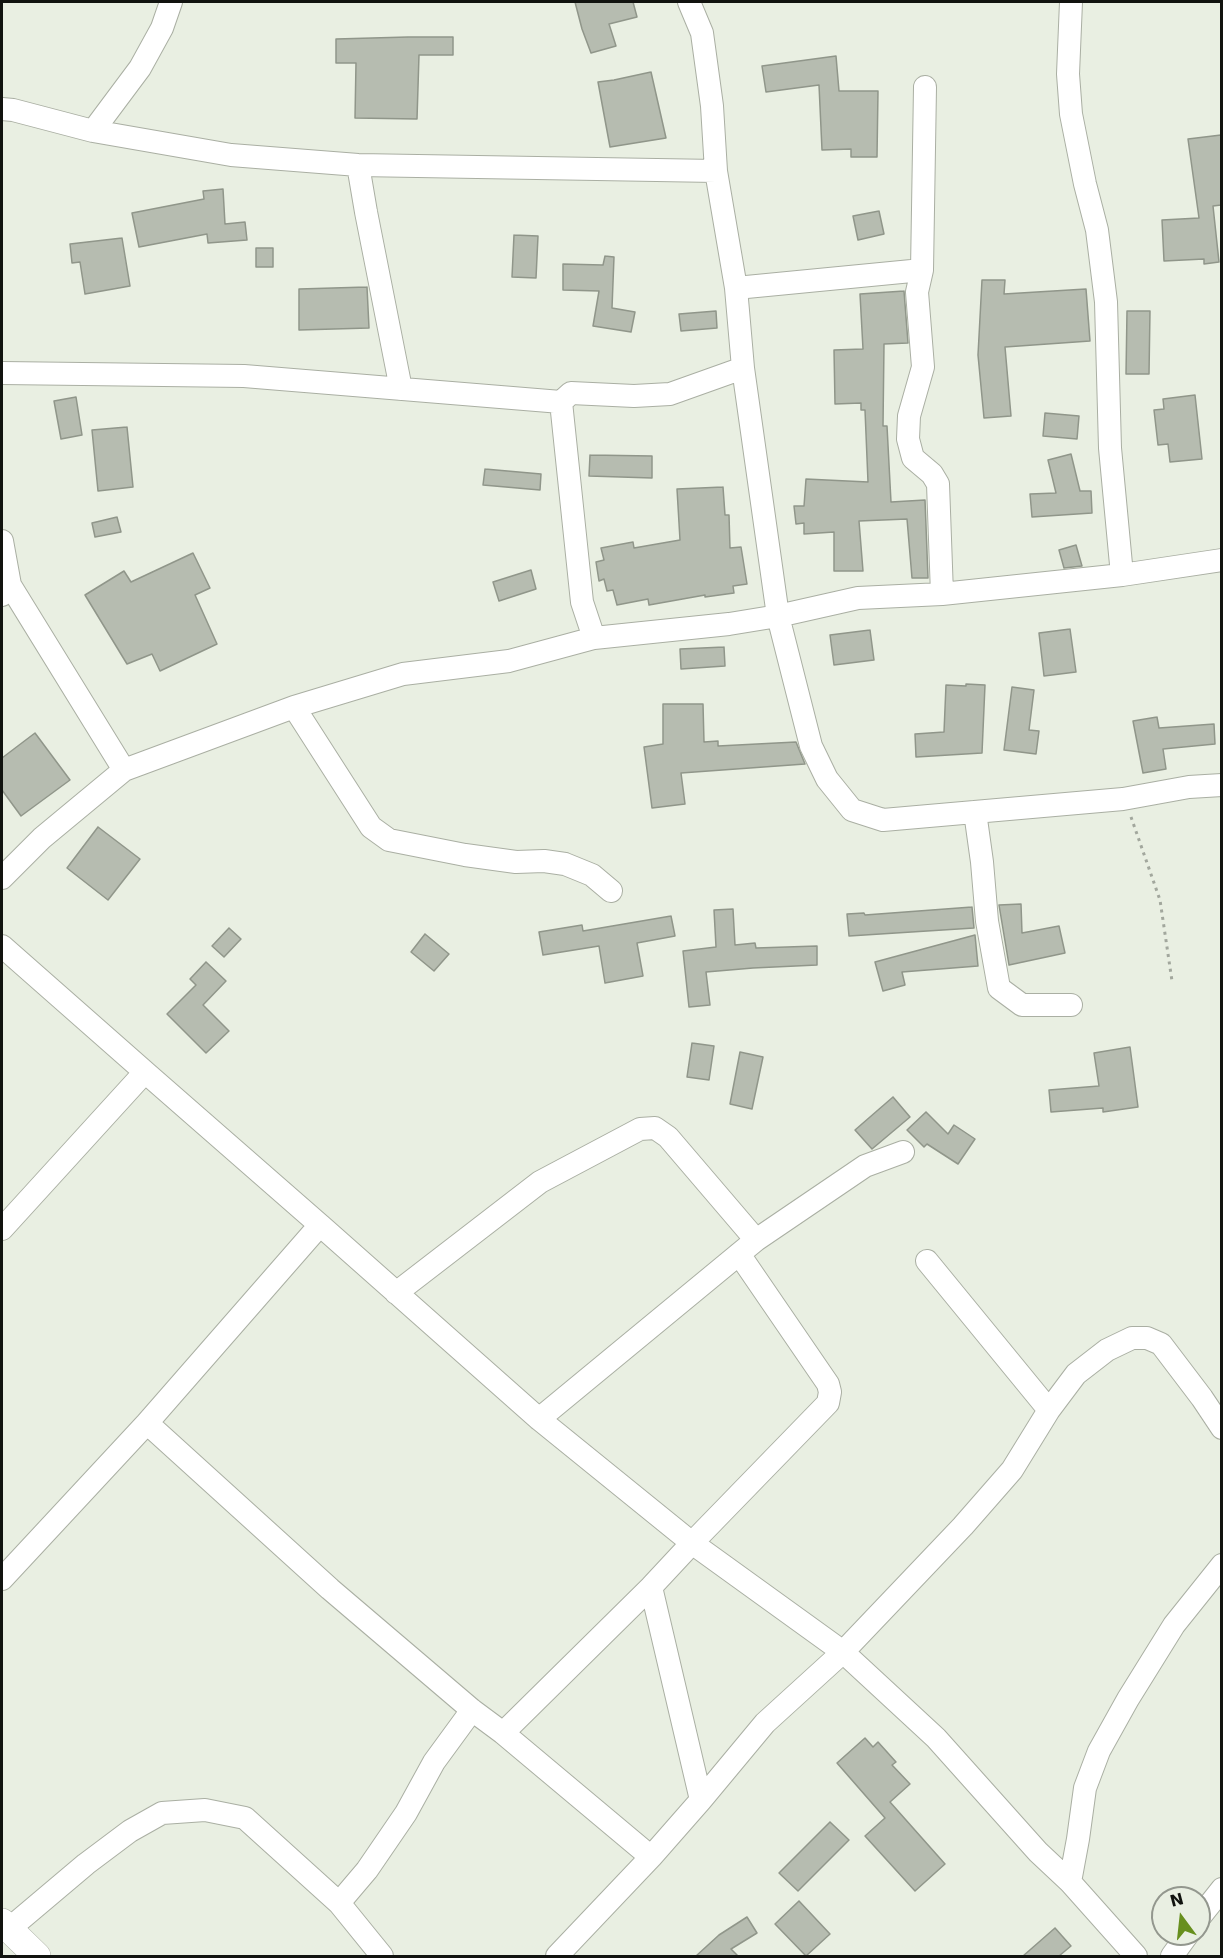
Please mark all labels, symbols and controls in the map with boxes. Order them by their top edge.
north arrow [1151,1886,1211,1946]
text: N [1168,1889,1186,1911]

